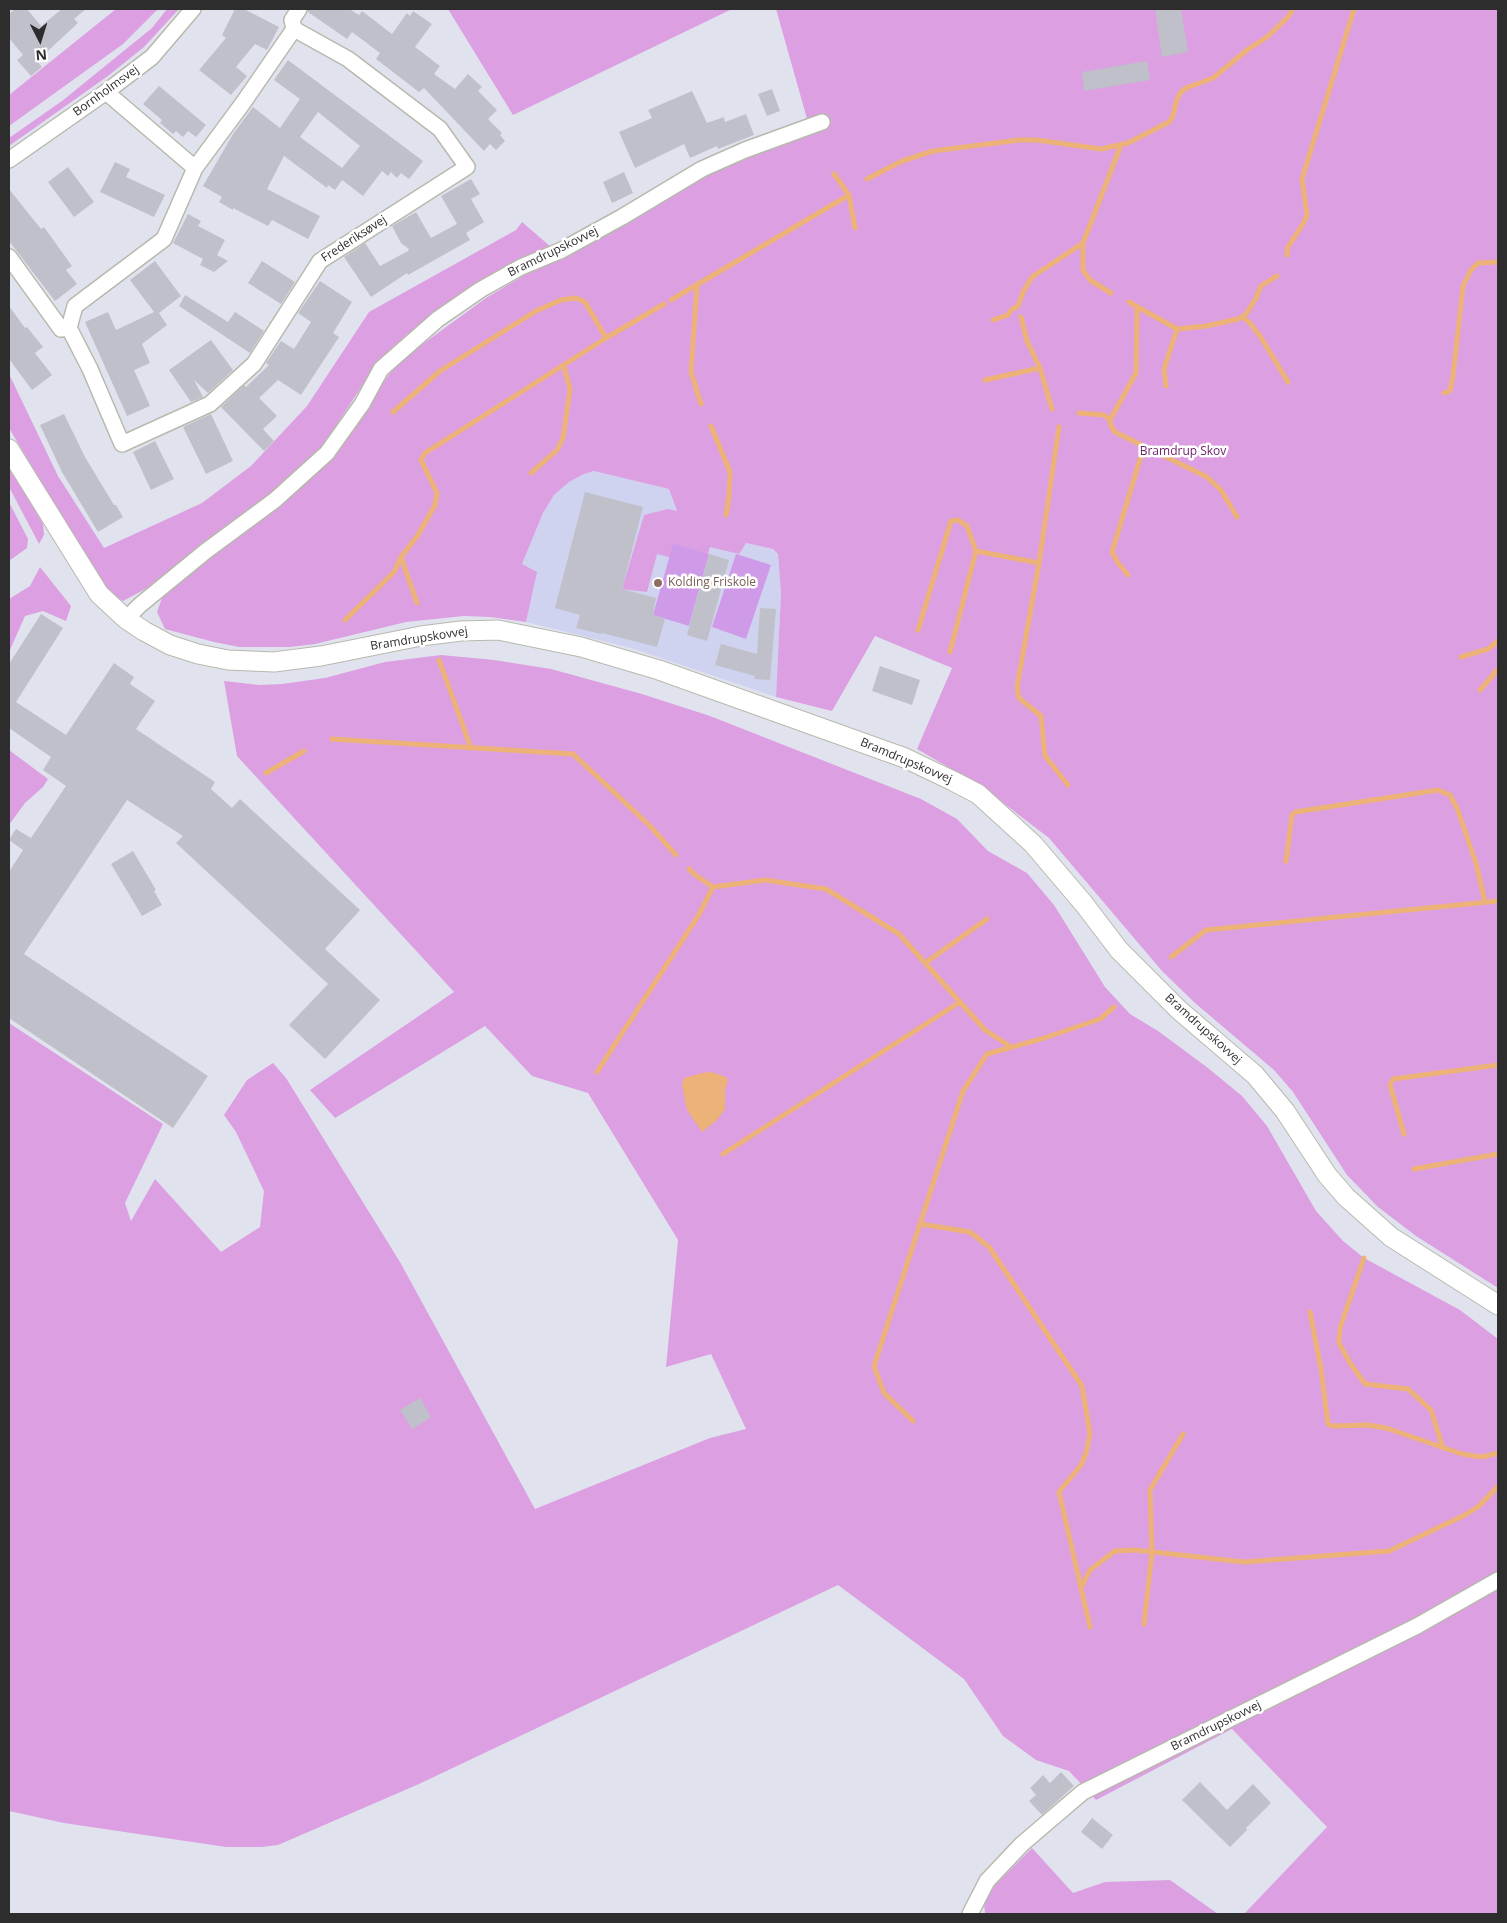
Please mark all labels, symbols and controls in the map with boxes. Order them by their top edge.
north arrow [15,15,65,65]
text: N [35,45,48,65]
street label: Bornholmsvej [70,62,142,120]
street label: Frederiksøvej [319,213,389,265]
street label: Bramdrupskovvej [506,224,600,280]
park label: Bramdrup Skov [1140,445,1226,459]
place label: Kolding Friskole [668,576,756,590]
marker: Kolding Friskole [652,577,664,589]
street label: Bramdrupskovvej [369,624,469,654]
street label: Bramdrupskovvej [858,735,954,787]
street label: Bramdrupskovvej [1162,991,1244,1067]
street label: Bramdrupskovvej [1169,1698,1263,1754]

